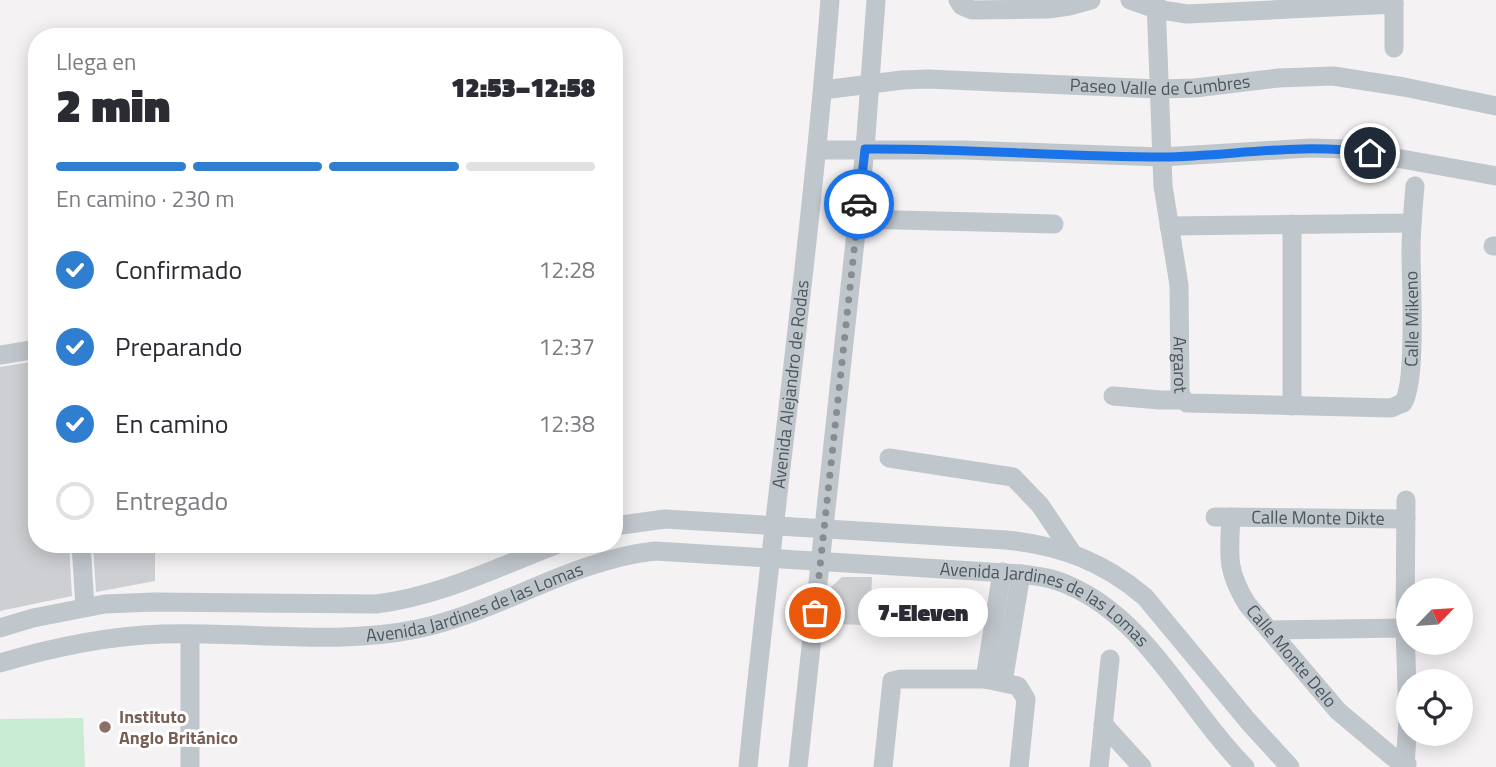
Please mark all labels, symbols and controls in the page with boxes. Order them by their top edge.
text: Llega en [56,44,136,79]
street label: Paseo Valle de Cumbres [1069,67,1252,102]
text: 12:53–12:58 [451,68,595,107]
text: 2 min [56,70,170,140]
pin [1340,123,1400,183]
icon: home [1351,134,1389,172]
courier [824,169,894,239]
text: En camino · 230 m [56,181,234,216]
icon: car [840,185,878,223]
text: Confirmado [115,250,242,289]
icon: check [56,251,94,289]
text: 12:28 [538,252,595,287]
street label: Calle Mikeno [1397,271,1425,368]
street label: Avenida Alejandro de Rodas [765,279,816,490]
text: Preparando [115,327,242,366]
icon: check [56,328,94,366]
text: 12:37 [538,329,595,364]
street label: Argarot [1166,336,1195,396]
text: En camino [115,404,229,443]
icon: check [56,405,94,443]
text: 12:38 [538,406,595,441]
text: Entregado [115,481,228,520]
street label: Calle Monte Dikte [1251,503,1385,532]
street label: Avenida Jardines de las Lomas [365,555,587,649]
street label: Avenida Jardines de las Lomas [939,555,1156,653]
north arrow [1396,578,1474,654]
map controls [1396,578,1473,746]
pin [785,583,845,643]
callout: 7-Eleven [857,588,987,638]
icon: bag [796,594,834,632]
text: 7-Eleven [878,595,968,630]
street label: Calle Monte Delo [1240,598,1344,713]
button: locate [1396,669,1473,746]
place label: Instituto Anglo Británico [119,703,238,751]
marker: Instituto Anglo Británico [97,719,113,735]

